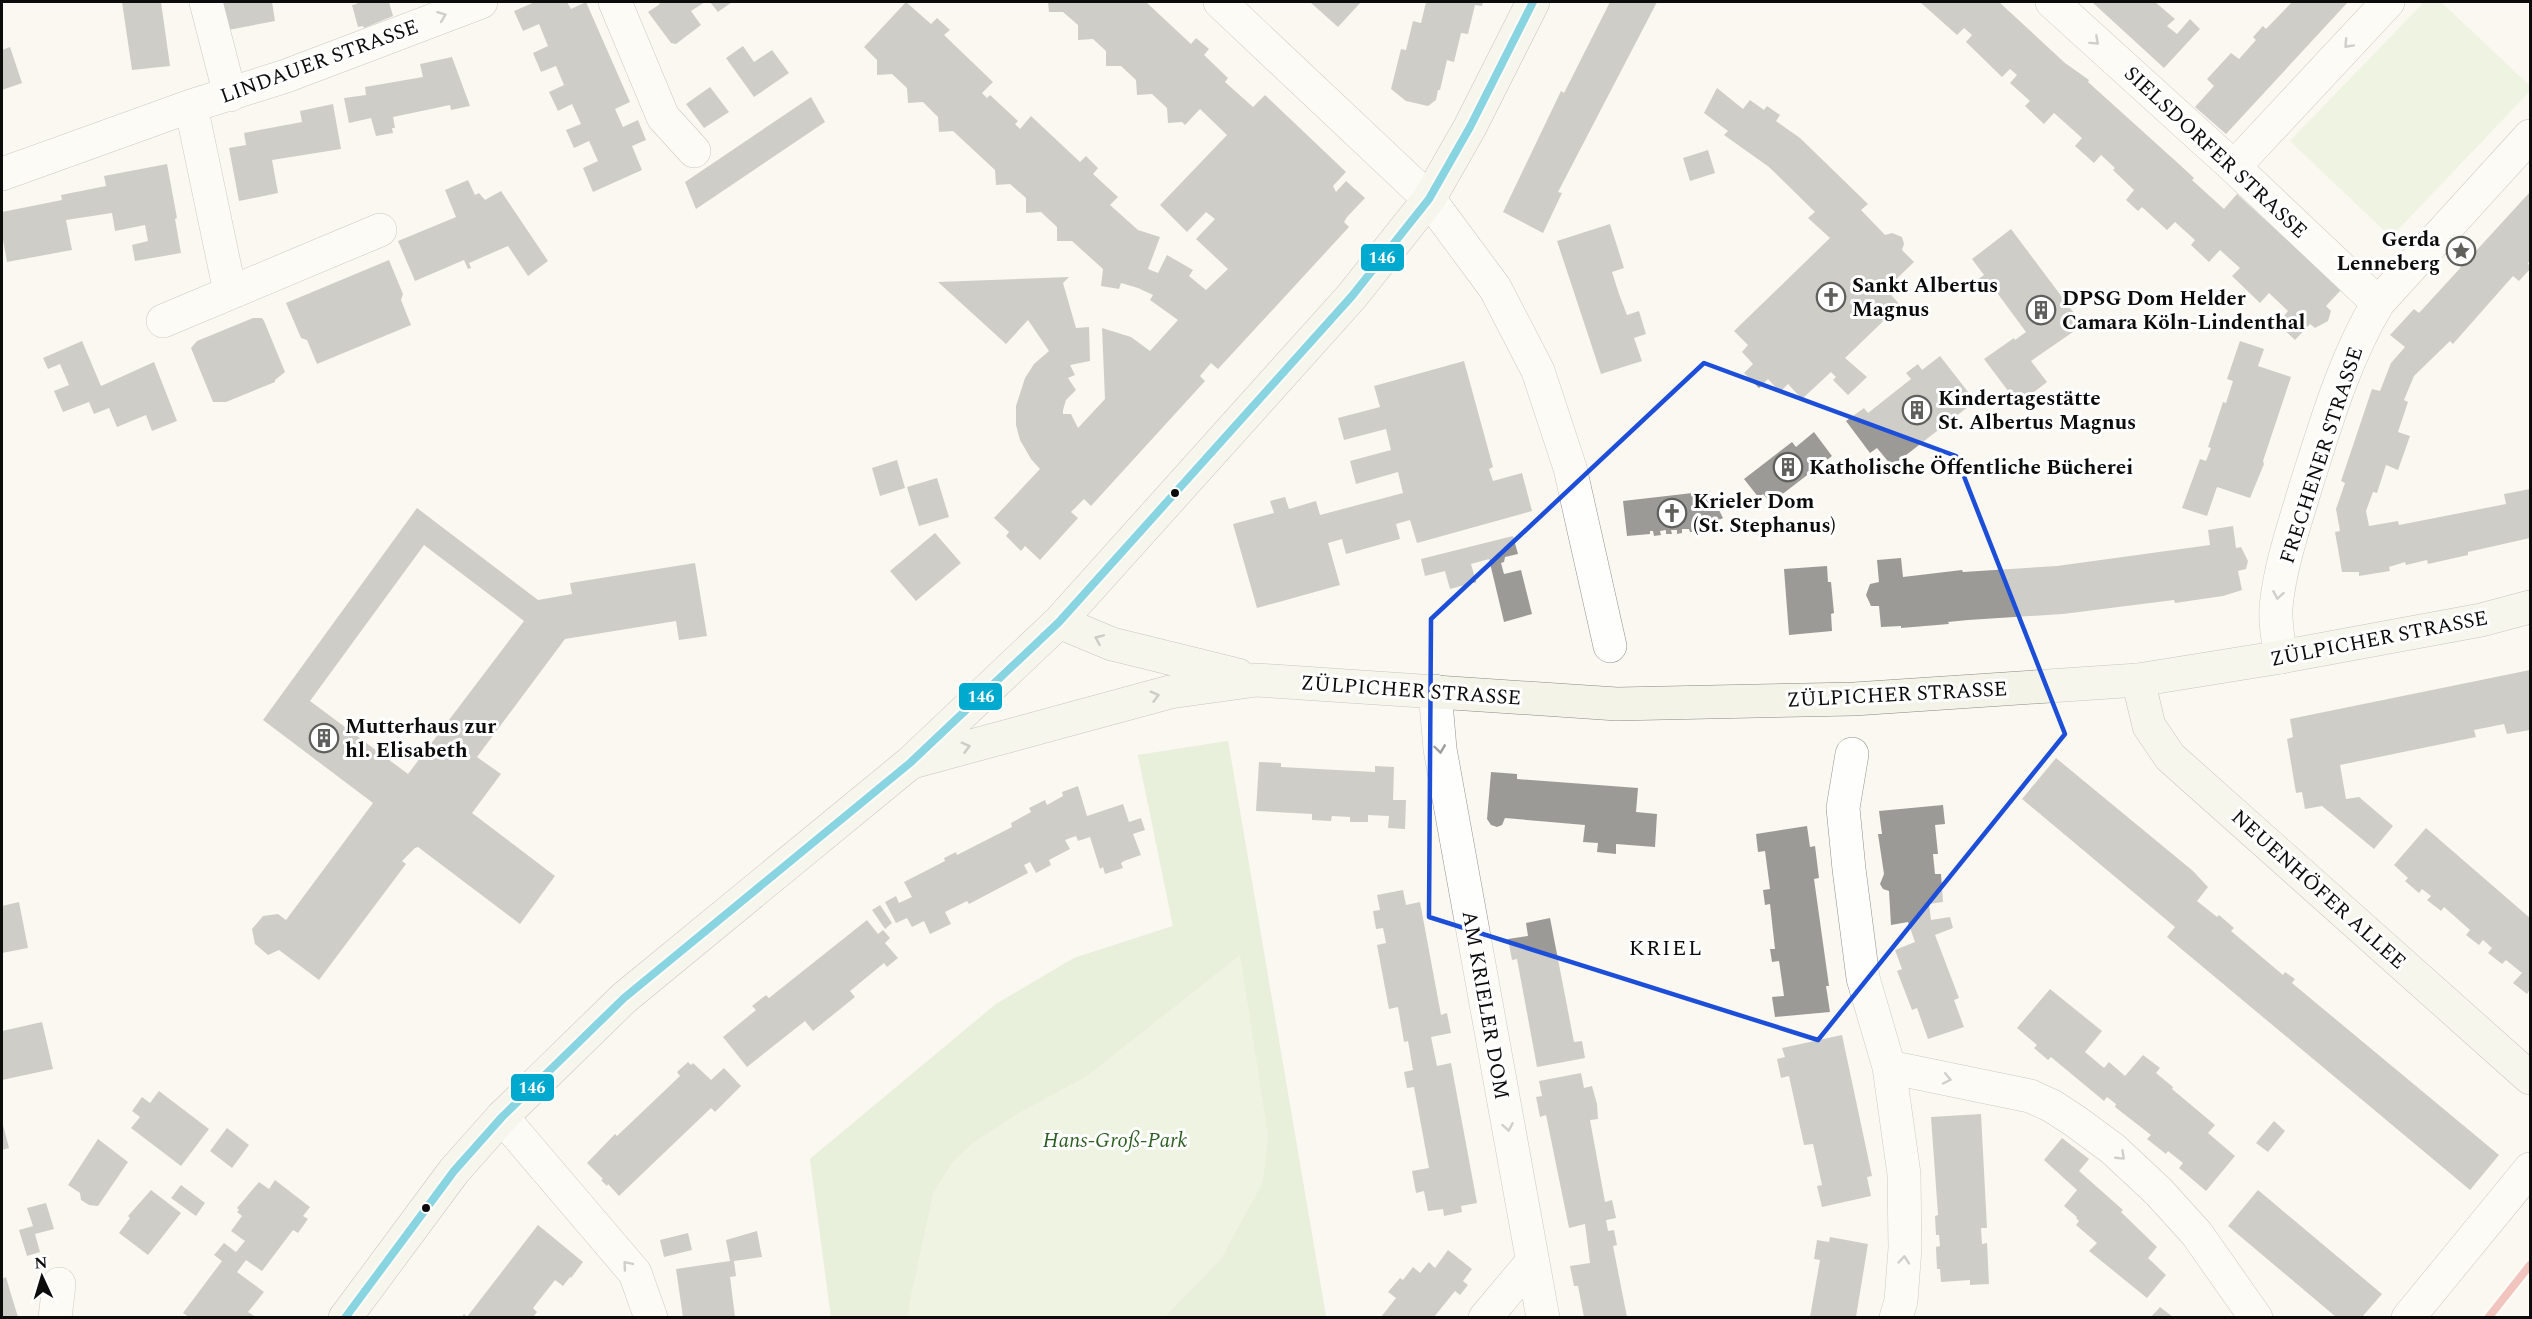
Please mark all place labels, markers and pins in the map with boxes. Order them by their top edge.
place label: Gerda Lenneberg [2336,224,2440,280]
place icon: Gerda Lenneberg [2445,235,2477,267]
place label: Sankt Albertus Magnus [1852,270,1998,326]
church icon: Sankt Albertus Magnus [1815,281,1847,313]
place label: DPSG Dom Helder Camara Köln-Lindenthal [2062,283,2305,339]
building icon: DPSG Dom Helder Camara Köln-Lindenthal [2025,294,2057,326]
place label: Kindertagestätte St. Albertus Magnus [1938,383,2136,439]
building icon: Kindertagestätte St. Albertus Magnus [1901,394,1933,426]
building icon: Katholische Öffentliche Bücherei [1772,451,1804,483]
place label: Katholische Öffentliche Bücherei [1809,452,2133,484]
place label: Krieler Dom (St. Stephanus) [1693,486,1836,542]
unlabelled marker [1169,487,1181,499]
church icon: Krieler Dom (St. Stephanus) [1656,497,1688,529]
place label: Mutterhaus zur hl. Elisabeth [345,711,496,767]
building icon: Mutterhaus zur hl. Elisabeth [308,722,340,754]
unlabelled marker [420,1202,432,1214]

